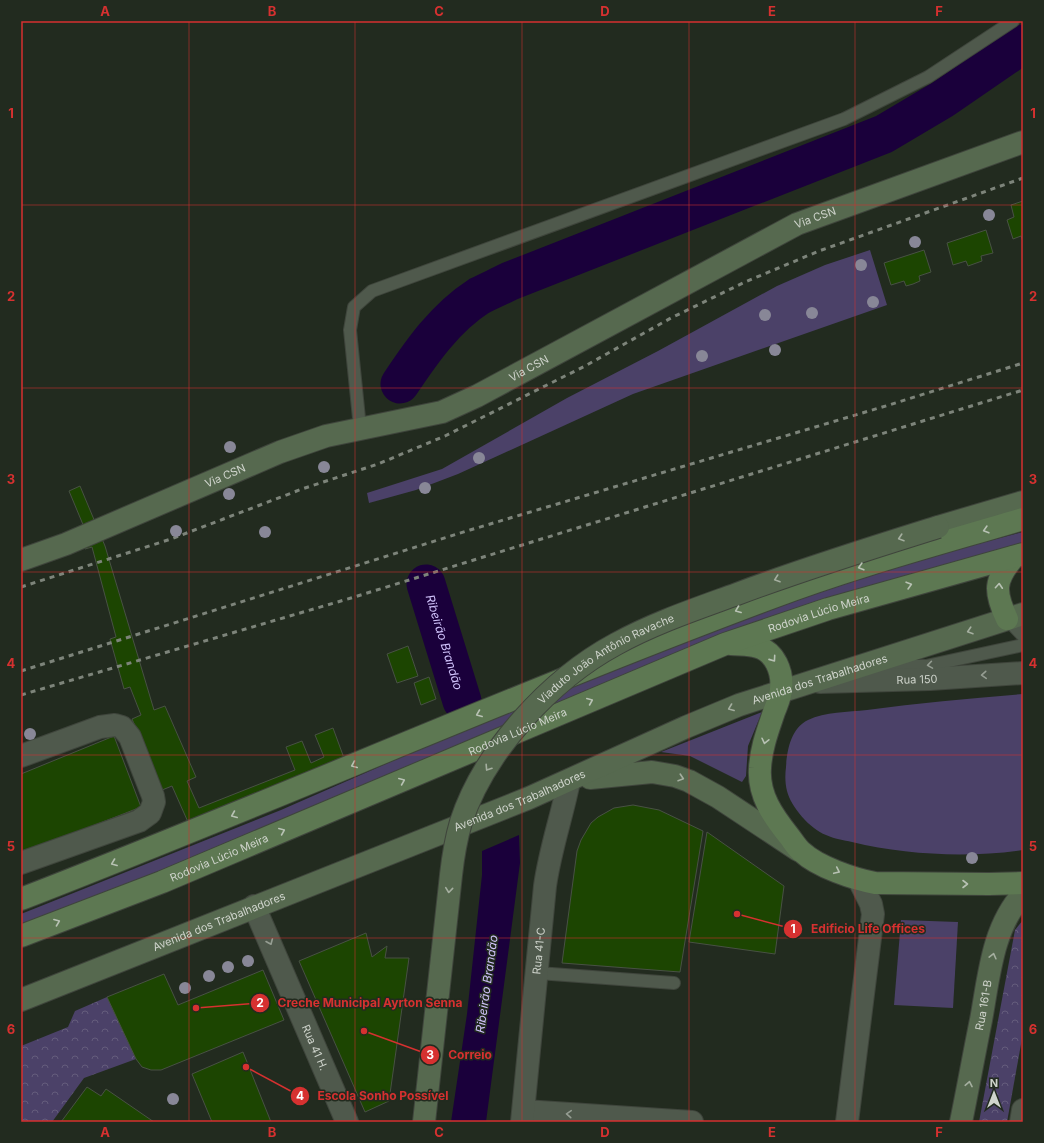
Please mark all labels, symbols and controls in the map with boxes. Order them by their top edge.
text: A [100,3,110,19]
text: B [268,3,277,19]
text: C [434,3,444,19]
text: D [600,3,610,19]
text: E [768,3,776,19]
text: F [935,3,943,19]
text: 1 [8,105,14,121]
text: 1 [1030,105,1036,121]
street label: Via CSN [793,203,838,231]
text: 2 [7,288,15,304]
text: 2 [1029,288,1037,304]
street label: Via CSN [506,352,551,385]
street label: Via CSN [203,461,248,490]
text: 3 [7,471,15,487]
text: 3 [1029,471,1037,487]
one-way arrow [982,525,989,534]
one-way arrow [897,534,904,542]
one-way arrow [858,562,865,571]
one-way arrow [774,575,781,583]
one-way arrow [905,581,912,590]
one-way arrow [994,583,1003,590]
street label: Rodovia Lúcio Meira [766,591,871,636]
water label: Ribeirão Brandão [423,593,466,692]
one-way arrow [735,606,742,614]
street label: Viaduto João Antônio Ravache [535,611,676,707]
one-way arrow [967,626,974,635]
street label: Avenida dos Trabalhadores [750,651,889,707]
text: 4 [7,655,16,671]
one-way arrow [768,655,775,662]
text: 4 [1029,655,1038,671]
one-way arrow [927,660,933,669]
one-way arrow [981,671,987,680]
street label: Rua 150 [896,672,938,687]
one-way arrow [586,698,594,706]
one-way arrow [728,704,735,712]
street label: Rodovia Lúcio Meira [466,705,569,759]
one-way arrow [475,709,482,717]
one-way arrow [761,737,769,744]
one-way arrow [351,760,358,768]
one-way arrow [485,764,493,771]
street label: Avenida dos Trabalhadores [452,766,588,834]
one-way arrow [677,773,684,782]
one-way arrow [397,778,405,786]
one-way arrow [231,810,238,818]
one-way arrow [278,828,285,836]
street label: Rodovia Lúcio Meira [168,831,270,885]
text: 5 [7,838,15,854]
text: 5 [1029,838,1037,854]
one-way arrow [110,859,117,867]
one-way arrow [833,866,840,874]
one-way arrow [962,880,968,888]
one-way arrow [445,887,454,893]
street label: Avenida dos Trabalhadores [151,889,287,954]
callout: Edificio Life Offices [783,917,933,941]
one-way arrow [54,918,61,926]
text: 1 [790,921,796,936]
text: Edificio Life Offices [811,921,925,936]
street label: Rua 41-C [529,927,548,975]
water label: Ribeirão Brandão [472,934,501,1034]
one-way arrow [266,938,274,945]
one-way arrow [988,953,997,960]
street label: Rua 161-B [972,979,995,1032]
callout: Creche Municipal Ayrton Senna [250,991,471,1015]
text: 2 [256,995,264,1010]
text: Creche Municipal Ayrton Senna [278,995,462,1010]
text: 6 [7,1021,15,1037]
text: 6 [1029,1021,1037,1037]
street label: Rua 41 H. [299,1022,331,1073]
callout: Correio [420,1043,500,1067]
text: 3 [426,1047,434,1062]
text: Correio [448,1047,492,1062]
north arrow [974,1073,1014,1113]
text: N [990,1076,998,1090]
one-way arrow [964,1081,972,1087]
callout: Escola Sonho Possível [290,1084,457,1108]
text: 4 [296,1088,304,1103]
text: Escola Sonho Possível [318,1088,448,1103]
one-way arrow [566,1109,572,1118]
text: A [100,1124,110,1140]
text: B [268,1124,277,1140]
text: C [434,1124,444,1140]
text: D [600,1124,610,1140]
text: E [768,1124,776,1140]
text: F [935,1124,943,1140]

